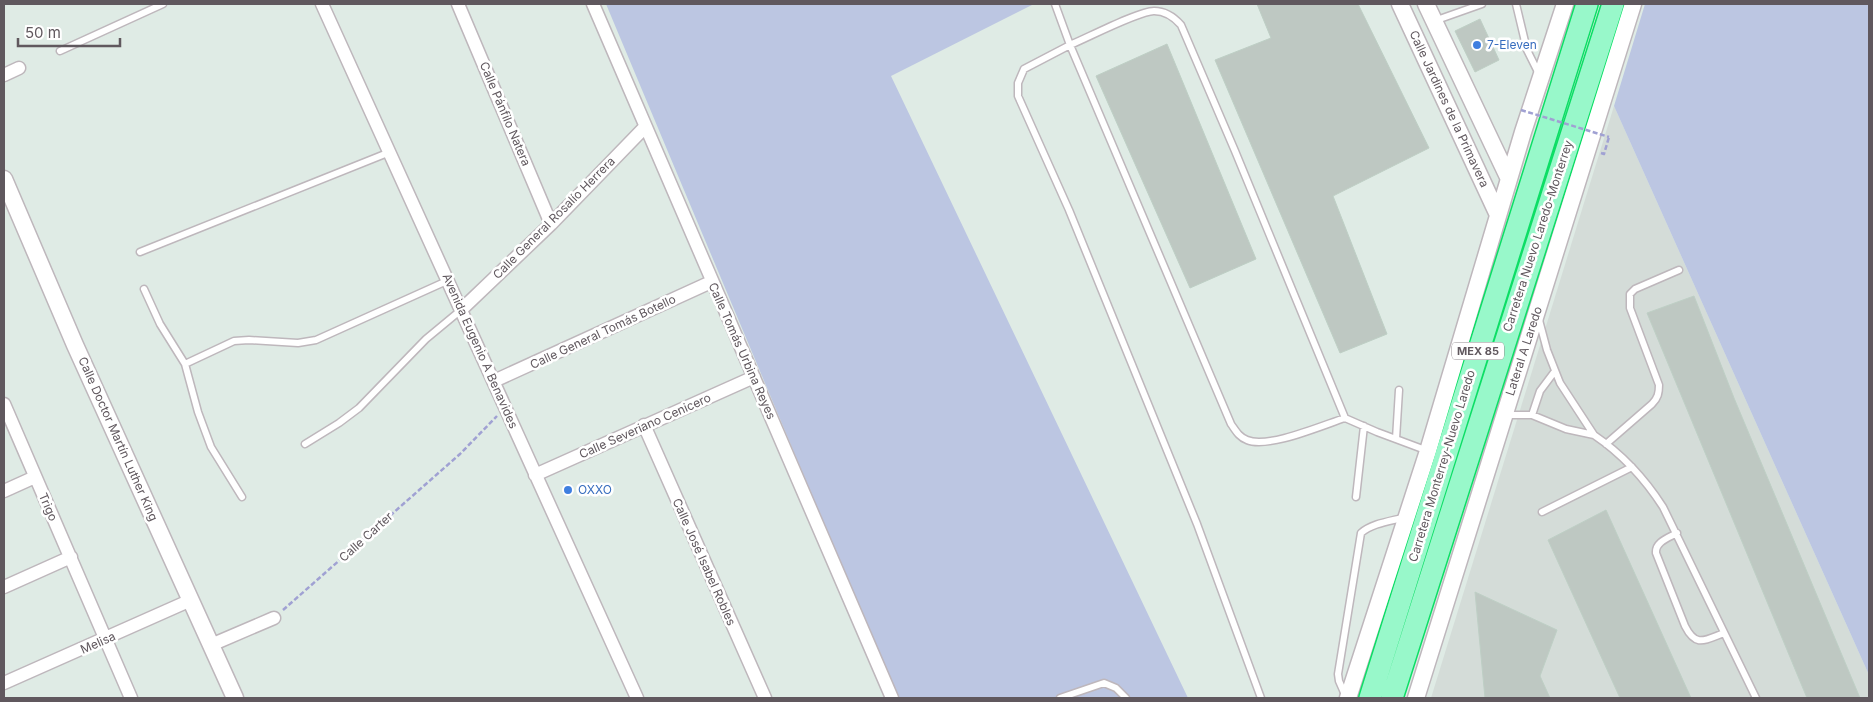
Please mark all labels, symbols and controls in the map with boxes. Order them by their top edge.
scale bar [18,15,120,47]
text: 50 m [25,23,61,42]
street label: Calle Jardines de la Primavera [1406,28,1492,190]
place label: 7-Eleven [1487,37,1537,52]
marker: 7-Eleven [1471,39,1483,51]
street label: Calle Pánfilo Natera [477,59,534,168]
street label: Carretera Nuevo Laredo-Monterrey [1499,138,1576,333]
street label: Calle General Rosalío Herrera [489,153,618,282]
street label: Avenida Eugenio A Benavides [439,271,522,431]
street label: Calle Tomás Urbina Reyes [706,280,779,421]
street label: Calle General Tomás Botello [528,291,678,372]
street label: Lateral A Laredo [1502,304,1545,397]
road number: MEX 85 [1452,342,1504,360]
street label: Calle Doctor Martín Luther King [75,354,162,523]
street label: Carretera Monterrey-Nuevo Laredo [1405,368,1478,564]
street label: Calle Severiano Cenicero [577,390,713,461]
place label: OXXO [578,482,612,497]
marker: OXXO [562,484,574,496]
street label: Trigo [36,490,61,523]
street label: Calle José Isabel Robles [670,496,739,628]
street label: Calle Carter [336,508,396,565]
street label: Melisa [78,628,118,657]

